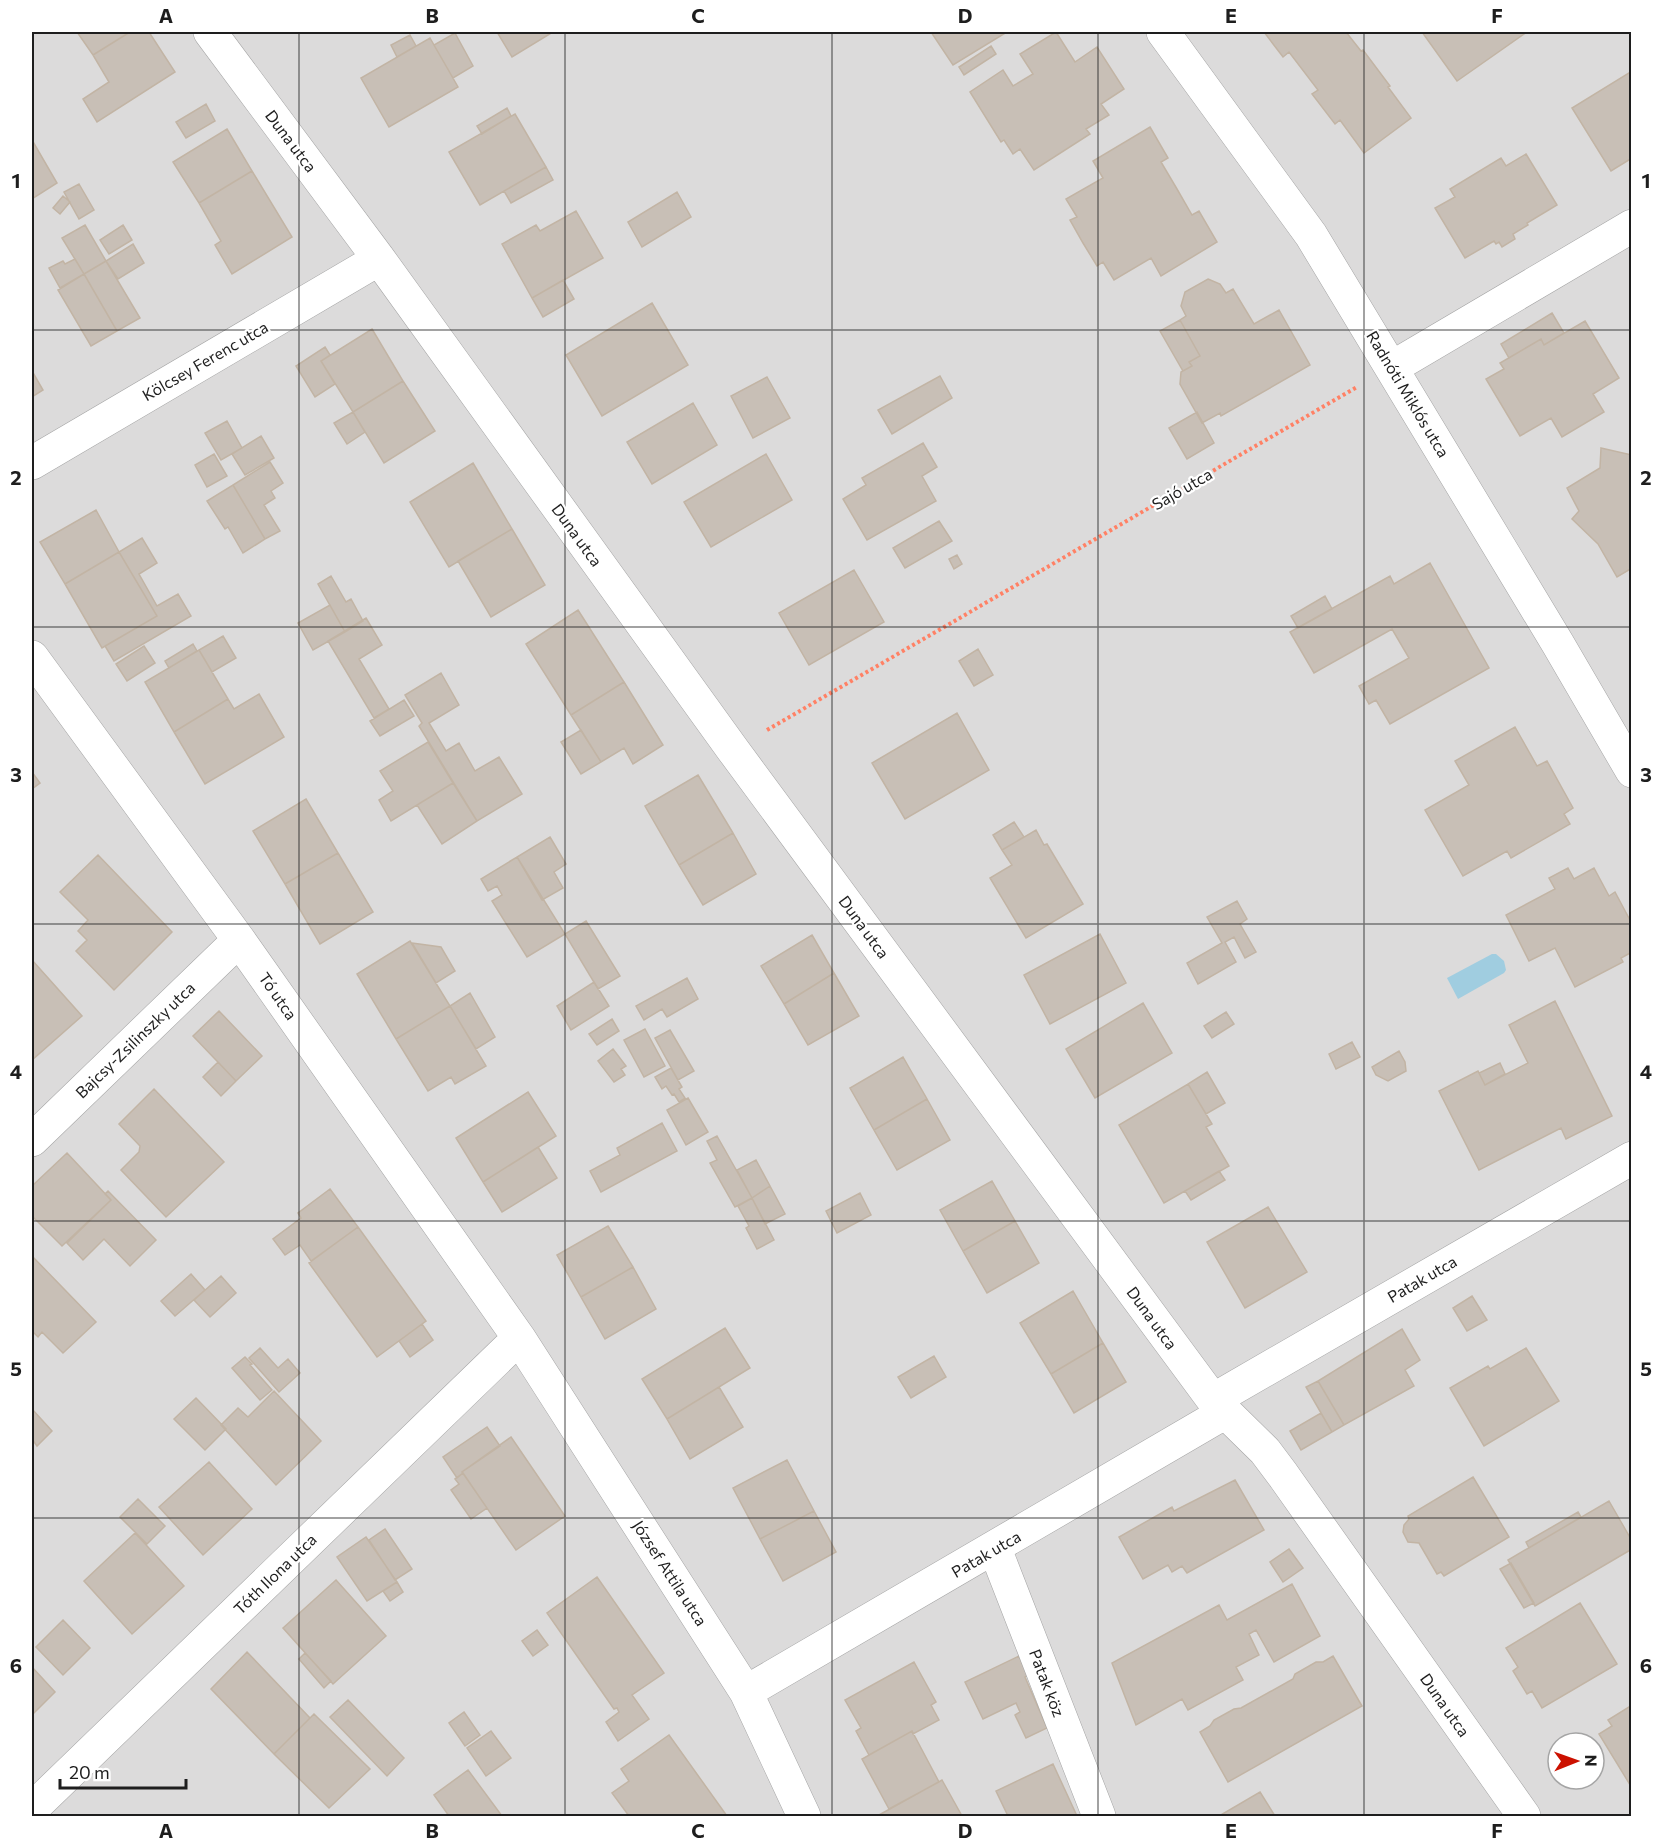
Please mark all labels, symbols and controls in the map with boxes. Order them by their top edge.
text: A [159,3,173,27]
text: B [425,3,439,27]
text: C [691,3,705,27]
text: D [958,3,972,27]
text: E [1225,3,1237,27]
text: F [1491,3,1503,27]
street label: Duna utca [262,106,321,176]
text: 1 [11,168,21,192]
text: 1 [1641,168,1651,192]
street label: Kölcsey Ferenc utca [138,317,271,404]
street label: Radnóti Miklós utca [1363,327,1454,460]
street label: Sajó utca [1148,464,1215,513]
text: 2 [10,465,22,489]
text: 2 [1640,465,1652,489]
street label: Duna utca [548,500,607,570]
text: 3 [10,762,22,786]
text: 3 [1640,762,1652,786]
street label: Duna utca [835,892,894,962]
street label: Tó utca [255,968,301,1023]
street label: Bajcsy-Zsilinszky utca [71,978,198,1102]
text: 4 [10,1059,22,1083]
text: 4 [1640,1059,1652,1083]
street label: Patak utca [1384,1251,1460,1306]
street label: Duna utca [1123,1283,1182,1353]
text: 5 [10,1356,22,1380]
text: 5 [1640,1356,1652,1380]
street label: József Attila utca [629,1516,712,1629]
street label: Patak utca [948,1526,1024,1581]
street label: Tóth Ilona utca [229,1529,320,1618]
street label: Patak köz [1026,1646,1069,1719]
text: 6 [10,1653,22,1677]
text: 6 [1640,1653,1652,1677]
street label: Duna utca [1417,1669,1474,1740]
north arrow [1546,1731,1606,1791]
scale bar [60,1752,186,1790]
text: N [1582,1755,1601,1767]
text: 20 m [69,1761,110,1783]
text: A [159,1818,173,1842]
text: B [425,1818,439,1842]
text: C [691,1818,705,1842]
text: D [958,1818,972,1842]
text: E [1225,1818,1237,1842]
text: F [1491,1818,1503,1842]

